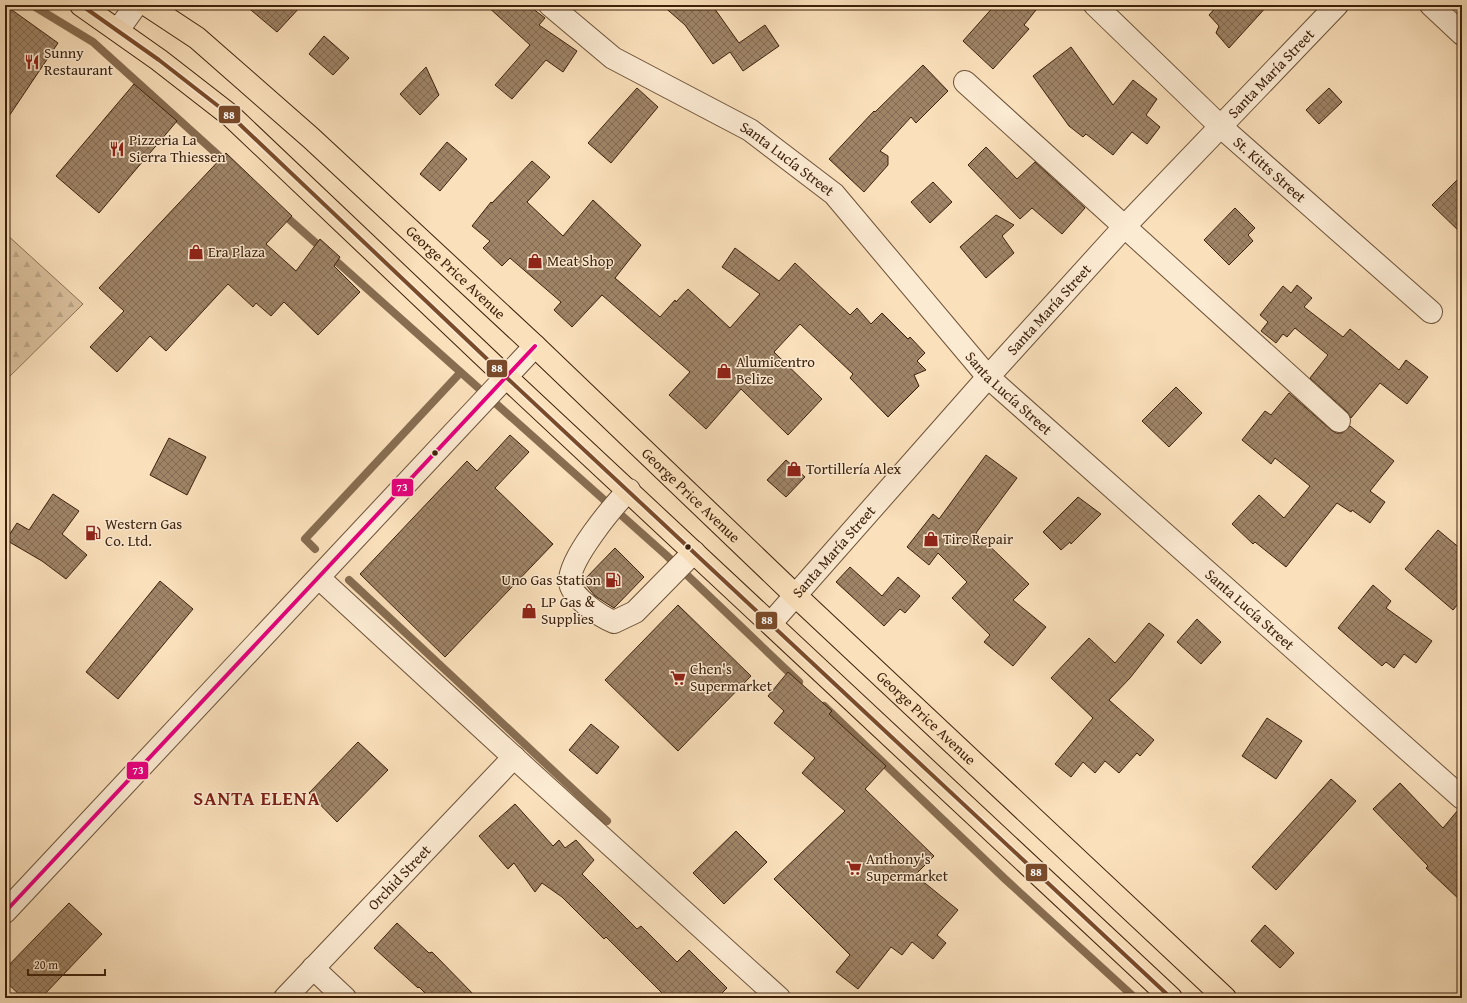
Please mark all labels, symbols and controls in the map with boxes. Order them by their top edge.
street label: Santa María Street [1223,23,1319,123]
place label: Sunny Restaurant [44,42,114,80]
restaurant icon: Sunny Restaurant [23,53,41,71]
line badge: 88 [218,105,241,124]
text: 88 [223,107,235,123]
street label: Santa Lucía Street [737,116,840,201]
place label: Pizzeria La Sierra Thiessen [129,129,226,167]
street label: St. Kitts Street [1229,131,1311,208]
restaurant icon: Pizzeria La Sierra Thiessen [108,140,126,158]
street label: George Price Avenue [402,220,511,324]
place label: Era Plaza [208,241,265,262]
shop icon: Era Plaza [187,243,205,261]
place label: Meat Shop [547,250,614,271]
shop icon: Meat Shop [526,252,544,270]
street label: Santa María Street [1002,258,1096,360]
street label: Santa Lucía Street [961,347,1058,440]
place label: Alumicentro Belize [736,351,815,389]
line badge: 88 [486,359,508,378]
text: 88 [491,360,503,376]
shop icon: Alumicentro Belize [715,362,733,380]
street label: George Price Avenue [637,443,745,547]
unlabelled marker [430,448,440,458]
place label: Tortillería Alex [806,458,902,479]
shop icon: Tortillería Alex [785,460,803,478]
line badge: 73 [391,478,414,497]
text: 73 [396,479,408,495]
street label: Santa María Street [787,500,880,602]
place label: Western Gas Co. Ltd. [105,513,182,551]
fuel station icon: Western Gas Co. Ltd. [84,524,102,542]
place label: Tire Repair [943,528,1013,549]
shop icon: Tire Repair [922,530,940,548]
unlabelled marker [683,542,693,552]
street label: Santa Lucía Street [1201,564,1300,655]
place label: Uno Gas Station [501,569,602,590]
fuel station icon: Uno Gas Station [604,571,622,589]
place label: LP Gas & Supplies [541,591,596,629]
shop icon: LP Gas & Supplies [520,602,538,620]
line badge: 88 [755,611,778,630]
text: 88 [761,612,773,628]
place label: Chen's Supermarket [690,658,773,696]
street label: George Price Avenue [872,666,981,769]
supermarket icon: Chen's Supermarket [669,669,687,687]
line badge: 73 [126,761,149,780]
text: 73 [132,762,144,778]
district label: SANTA ELENA [193,784,321,812]
street label: Orchid Street [363,839,436,915]
place label: Anthony's Supermarket [866,848,949,886]
supermarket icon: Anthony's Supermarket [845,859,863,877]
line badge: 88 [1025,863,1048,882]
text: 88 [1030,864,1042,880]
scale bar [28,951,105,977]
text: 20 m [34,956,58,973]

